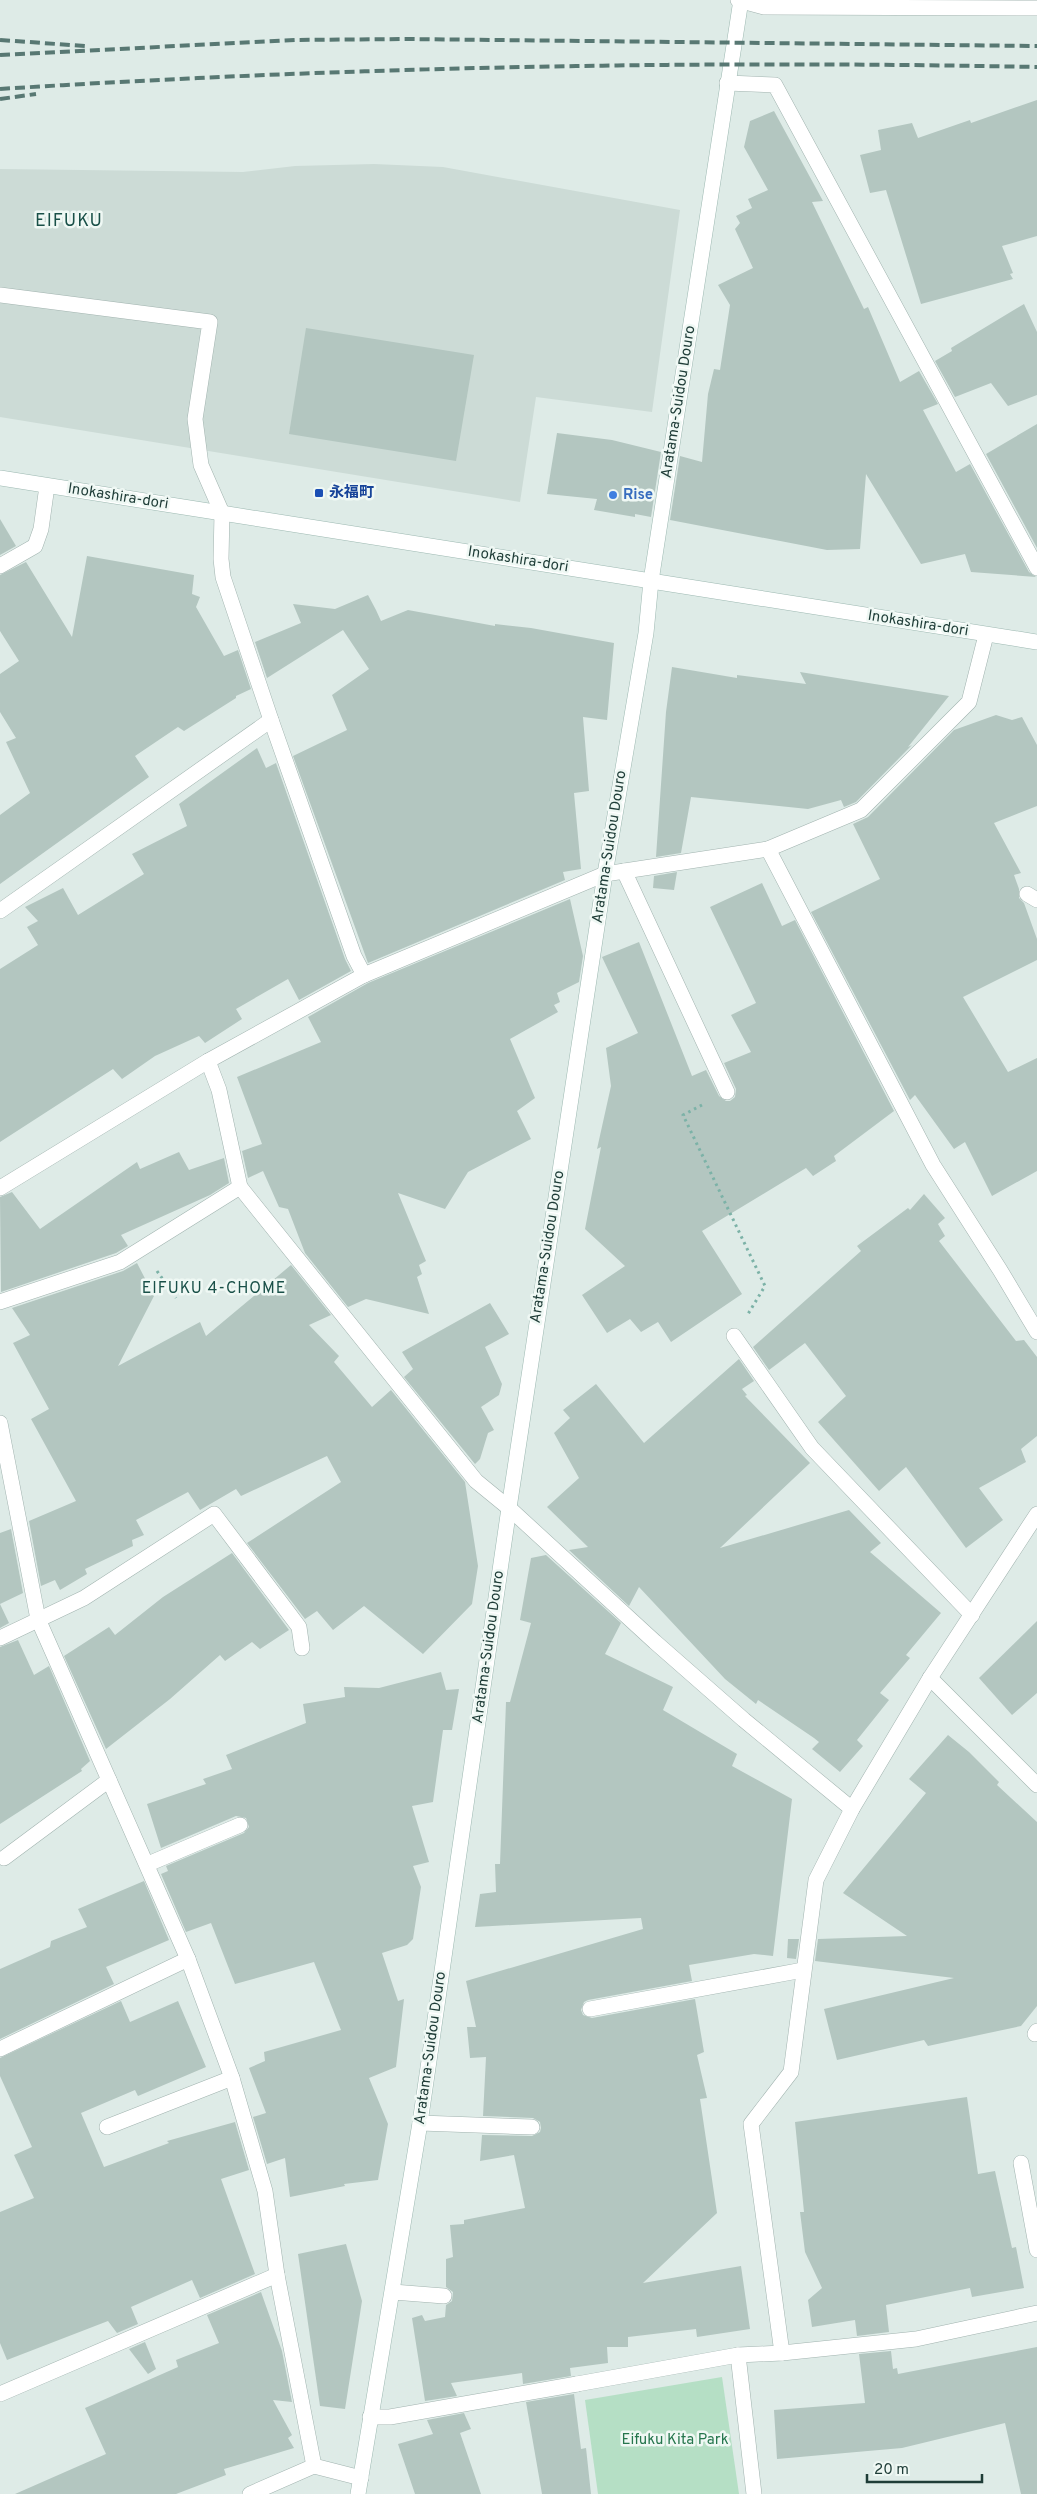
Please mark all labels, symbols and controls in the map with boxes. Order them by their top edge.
district label: EIFUKU [35,210,103,233]
street label: Aratama-Suidou Douro [658,324,700,480]
street label: Inokashira-dori [66,480,170,514]
place label: 永福町 [329,484,374,503]
place label: Rise [623,486,653,505]
marker: 永福町 [313,487,325,499]
marker: Rise [607,489,619,501]
street label: Inokashira-dori [466,543,570,577]
street label: Inokashira-dori [866,607,970,641]
street label: Aratama-Suidou Douro [589,769,631,925]
street label: Aratama-Suidou Douro [527,1169,569,1325]
district label: EIFUKU 4-CHOME [142,1279,286,1299]
street label: Aratama-Suidou Douro [469,1569,509,1725]
street label: Aratama-Suidou Douro [411,1970,451,2126]
park label: Eifuku Kita Park [621,2431,729,2450]
scale bar [867,2452,982,2484]
text: 20 m [874,2461,909,2480]

